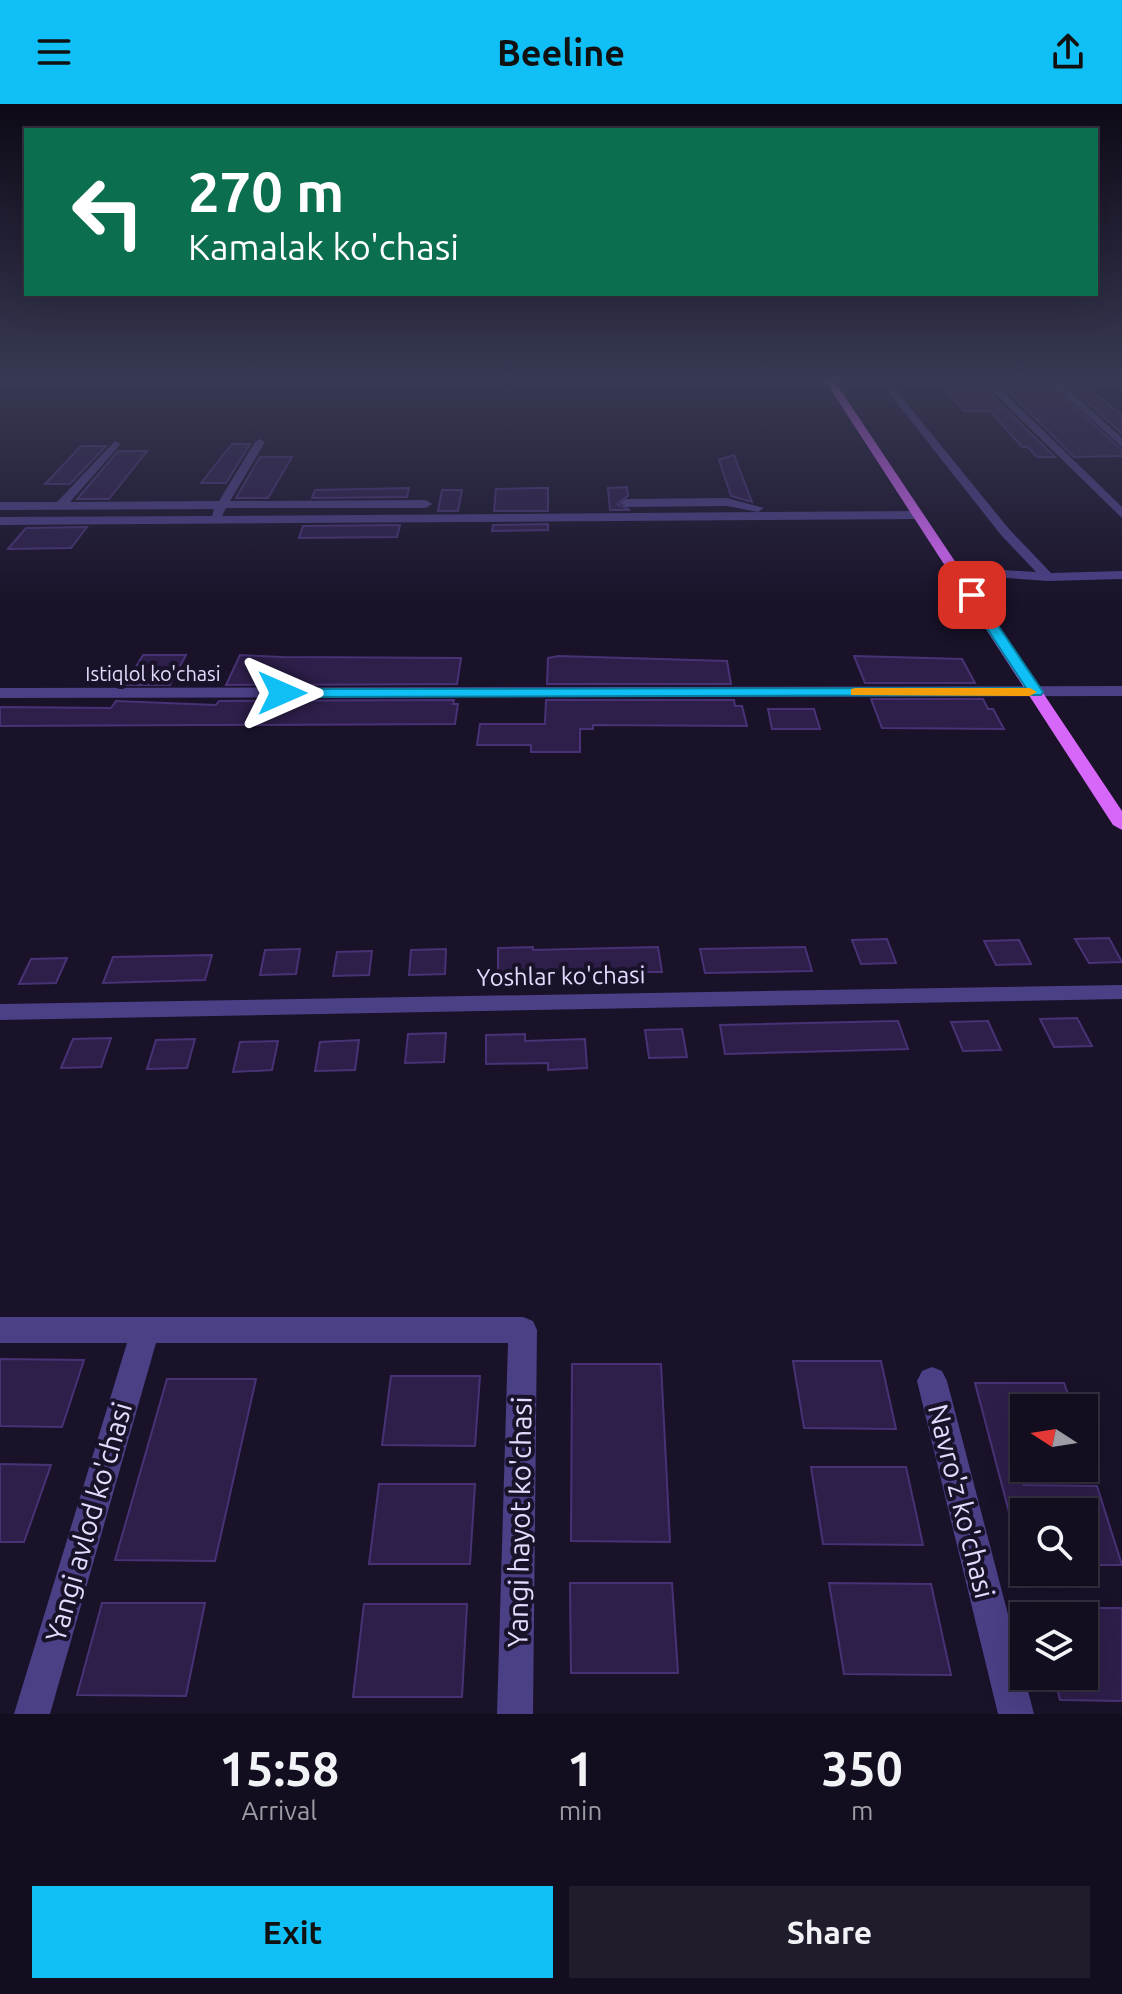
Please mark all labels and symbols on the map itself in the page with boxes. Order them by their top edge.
pin [938,561,1006,629]
position arrow [240,651,324,735]
street label: Istiqlol ko'chasi [85,662,221,685]
street label: Yoshlar ko'chasi [476,961,646,991]
north arrow [1010,1394,1098,1482]
street label: Yangi hayot ko'chasi [501,1396,537,1648]
street label: Yangi avlod ko'chasi [39,1399,137,1645]
street label: Navro'z ko'chasi [923,1401,1001,1601]

